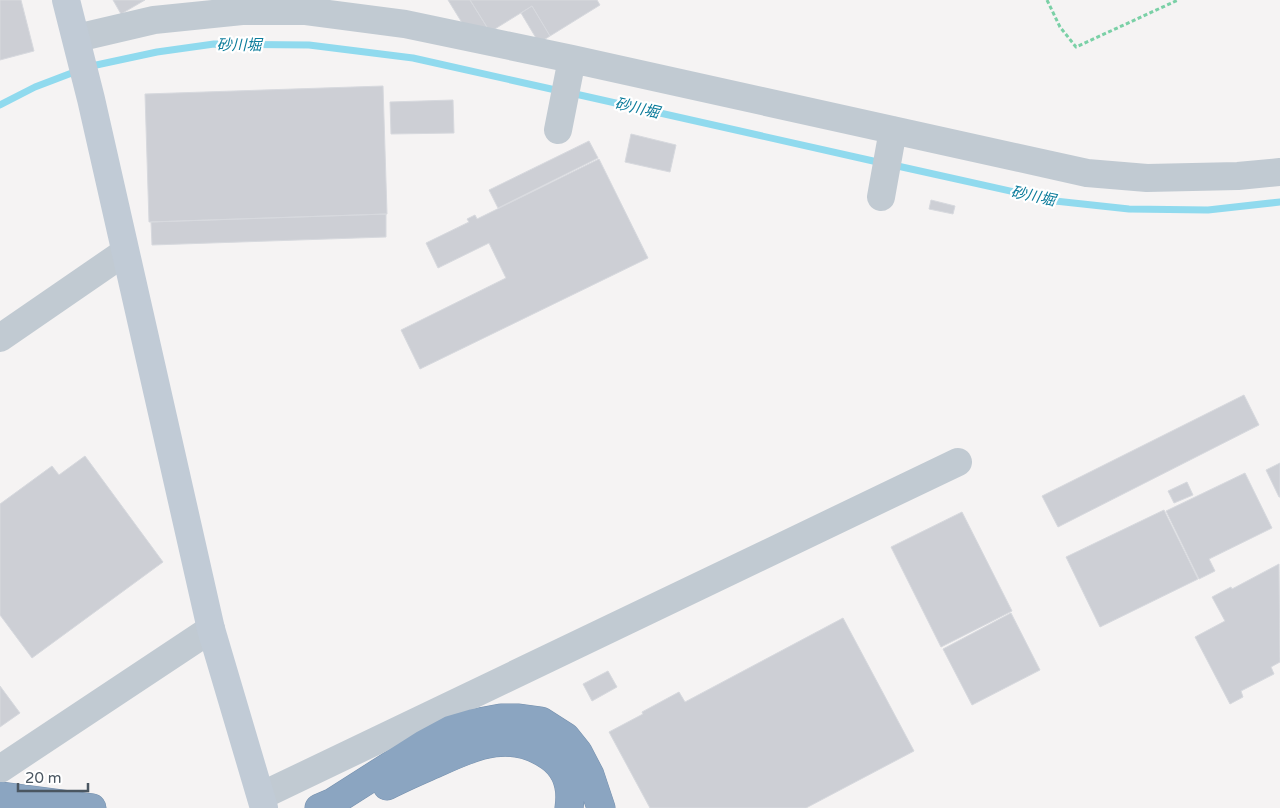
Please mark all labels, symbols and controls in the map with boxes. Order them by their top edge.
water label: 砂川堀 [216,36,263,54]
water label: 砂川堀 [613,94,663,122]
water label: 砂川堀 [1009,183,1059,210]
scale bar [18,760,88,792]
text: 20 m [25,769,62,787]

